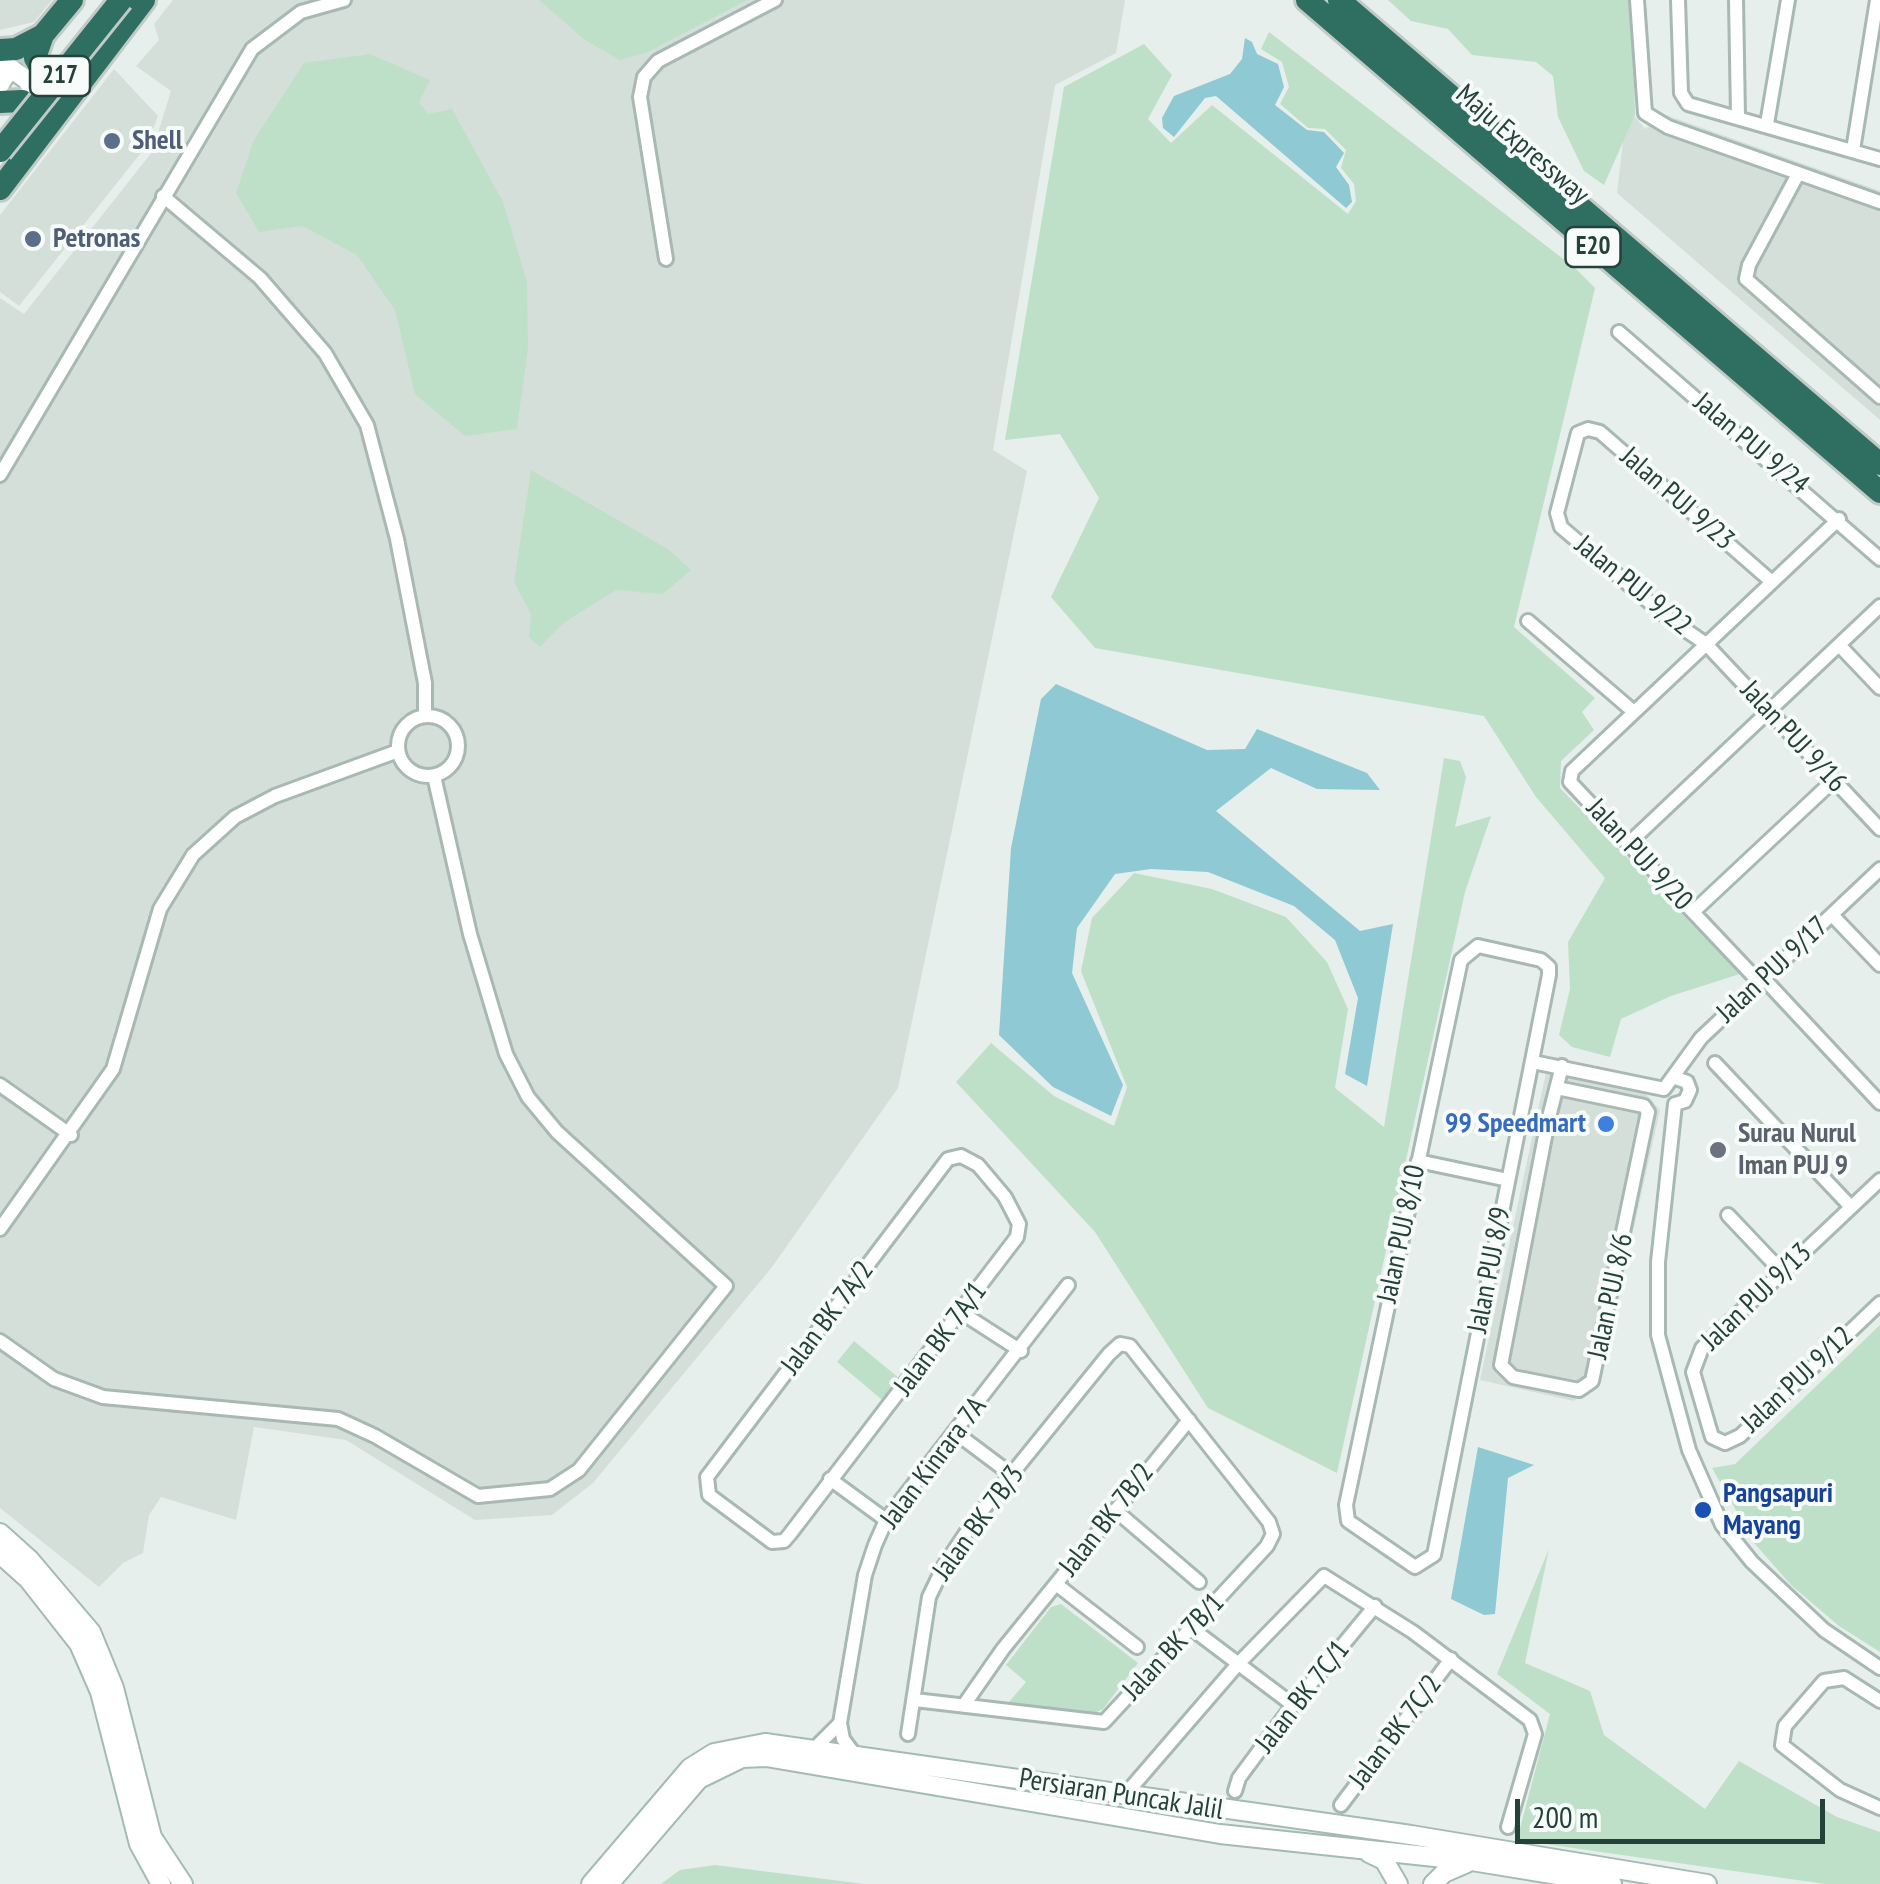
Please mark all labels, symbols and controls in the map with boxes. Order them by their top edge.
road number: 217 [30,56,90,96]
street label: Maju Expressway [1449,78,1595,212]
place label: Shell [132,124,182,158]
marker: Shell [101,130,123,152]
place label: Petronas [53,222,140,256]
road number: E20 [1566,227,1620,267]
marker: Petronas [22,228,44,250]
street label: Jalan PUJ 9/24 [1687,386,1815,502]
street label: Jalan PUJ 9/23 [1613,440,1741,558]
street label: Jalan PUJ 9/22 [1568,529,1698,643]
street label: Jalan PUJ 9/16 [1733,674,1853,800]
street label: Jalan PUJ 9/20 [1579,792,1699,918]
street label: Jalan PUJ 9/17 [1710,910,1836,1030]
place label: 99 Speedmart [1445,1107,1586,1141]
marker: 99 Speedmart [1595,1113,1617,1135]
place label: Surau Nurul Iman PUJ 9 [1738,1117,1856,1183]
marker: Surau Nurul Iman PUJ 9 [1707,1139,1729,1161]
street label: Jalan PUJ 8/10 [1371,1162,1433,1306]
street label: Jalan PUJ 8/9 [1461,1204,1519,1336]
street label: Jalan PUJ 8/6 [1581,1230,1641,1362]
street label: Jalan PUJ 9/13 [1695,1236,1819,1358]
street label: Jalan BK 7A/2 [775,1255,881,1381]
street label: Jalan BK 7A/1 [888,1276,994,1402]
street label: Jalan PUJ 9/12 [1735,1320,1861,1440]
street label: Jalan Kinrara 7A [874,1391,994,1535]
street label: Jalan BK 7B/2 [1053,1457,1161,1583]
street label: Jalan BK 7B/3 [926,1459,1032,1587]
place label: Pangsapuri Mayang [1723,1477,1833,1543]
marker: Pangsapuri Mayang [1692,1499,1714,1521]
street label: Jalan BK 7B/1 [1116,1587,1232,1707]
street label: Jalan BK 7C/1 [1249,1634,1357,1760]
street label: Jalan BK 7C/2 [1343,1669,1449,1795]
street label: Persiaran Puncak Jalil [1017,1762,1225,1828]
scale bar [1520,1779,1830,1841]
text: 200 m [1532,1797,1598,1836]

